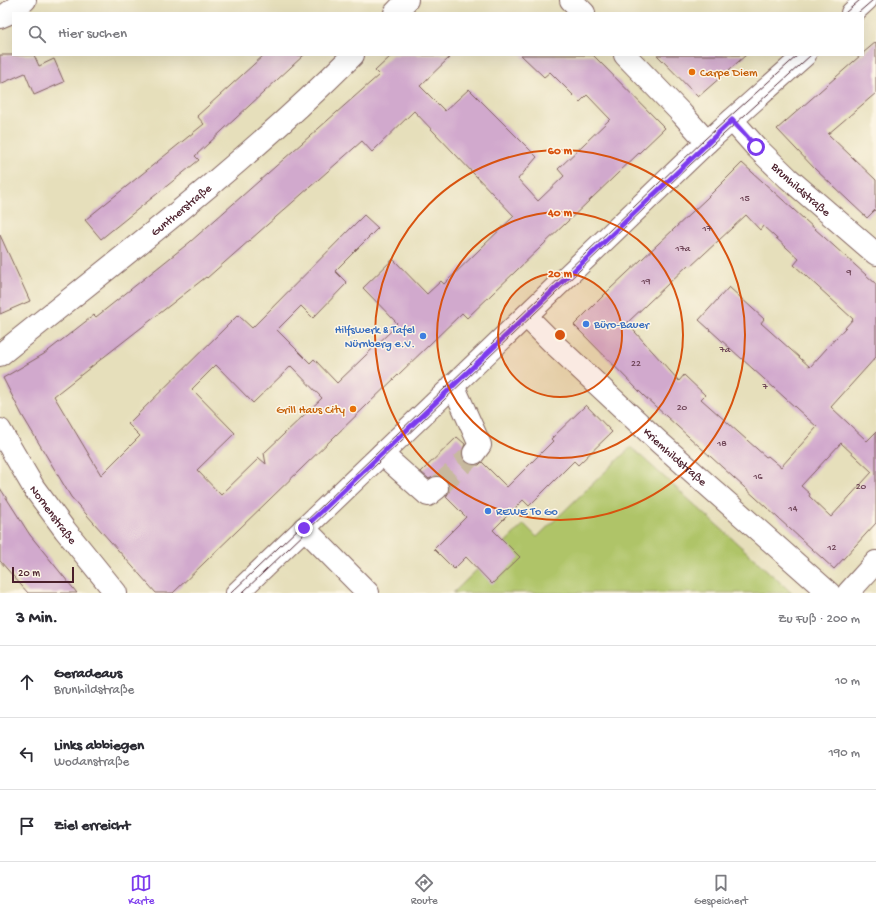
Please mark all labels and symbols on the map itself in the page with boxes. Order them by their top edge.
marker: Carpe Diem [687,67,697,77]
place label: Carpe Diem [700,67,758,81]
route start [747,138,765,156]
text: 60 m [548,145,573,159]
street label: Brunhildstraße [767,160,833,221]
street label: Guntherstraße [149,182,216,240]
house number: 15 [739,193,750,205]
text: 40 m [547,207,572,221]
house number: 17 [701,223,712,235]
house number: 17a [675,243,691,255]
house number: 9 [845,267,852,279]
text: 20 m [548,268,573,282]
house number: 19 [640,276,651,288]
marker: Büro-Bauer [581,319,591,329]
place label: Büro-Bauer [593,319,651,333]
place label: Hilfswerk & Tafel Nürnberg e.V. [335,324,415,352]
centre of rings [553,328,567,342]
marker: Hilfswerk & Tafel Nürnberg e.V. [418,331,428,341]
house number: 7a [719,344,731,356]
house number: 22 [631,358,641,370]
house number: 7 [761,381,768,393]
house number: 20 [677,402,688,414]
place label: Grill Haus City [276,404,345,418]
marker: Grill Haus City [348,404,358,414]
street label: Kriemhildstraße [639,426,709,491]
house number: 18 [716,438,727,450]
house number: 16 [752,471,763,483]
house number: 20 [856,481,867,493]
street label: Nornenstraße [26,483,79,548]
house number: 14 [788,503,798,515]
marker: REWE To Go [483,506,493,516]
place label: REWE To Go [496,506,558,520]
route end [295,519,313,537]
house number: 12 [827,542,837,554]
scale bar [12,565,74,584]

